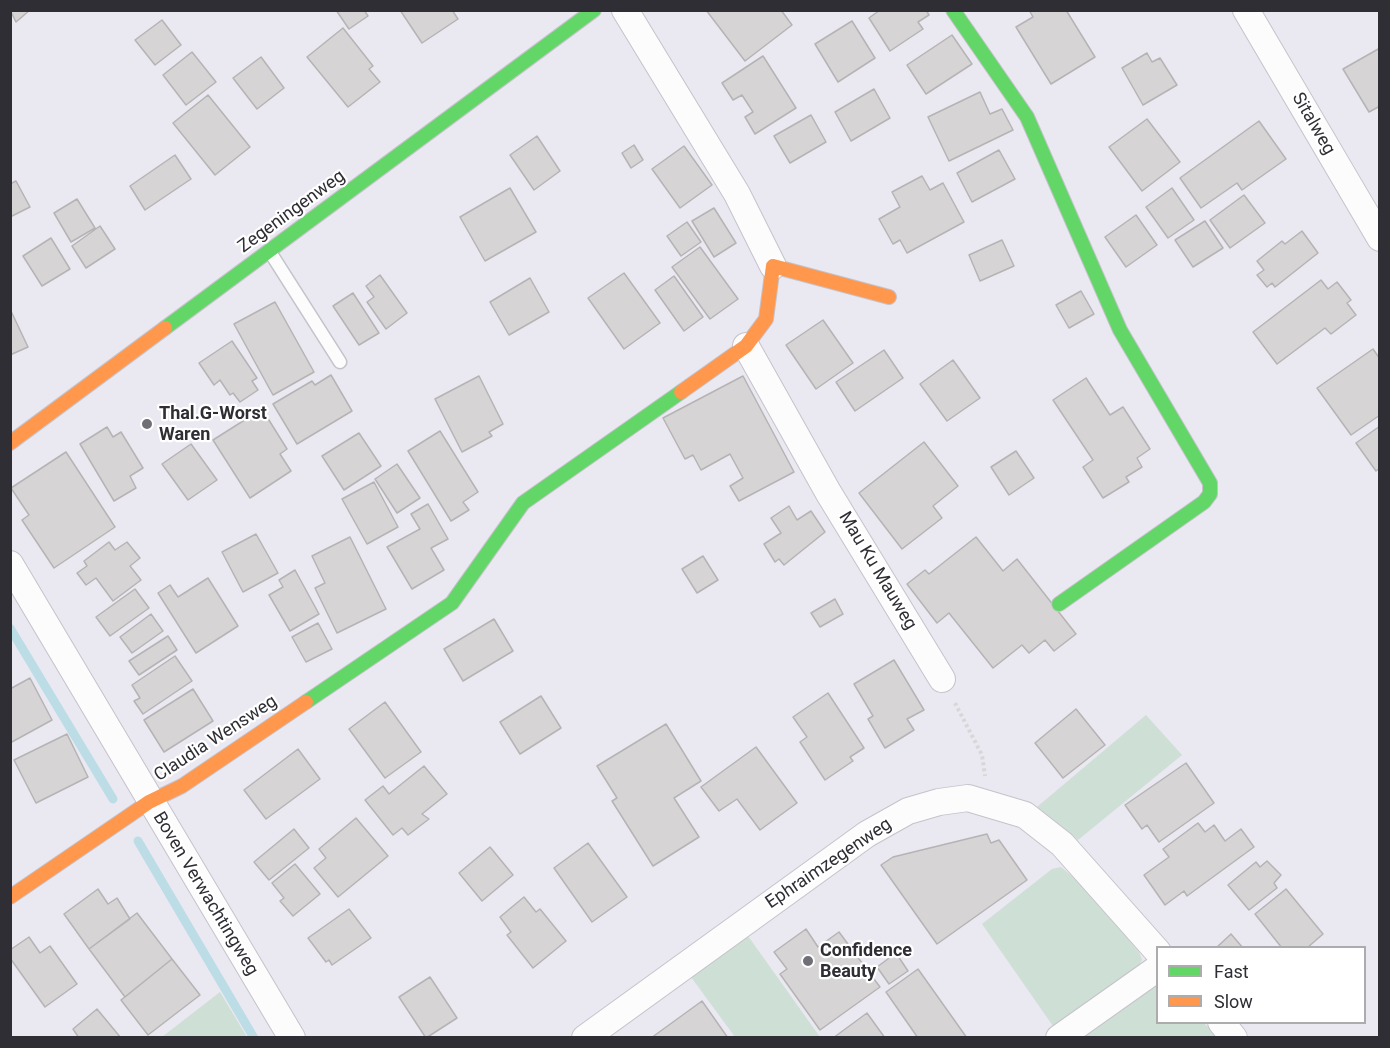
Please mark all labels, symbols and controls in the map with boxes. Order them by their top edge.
street label: Sitalweg [1287,89,1339,159]
street label: Zegeningenweg [234,166,350,258]
place label: Thal.G-Worst Waren [159,403,267,446]
marker: Thal.G-Worst Waren [140,417,154,431]
street label: Mau Ku Mauweg [833,508,921,634]
street label: Claudia Wensweg [150,691,282,787]
street label: Boven Verwachtingweg [148,808,262,980]
street label: Ephraimzegenweg [762,814,896,914]
place label: Confidence Beauty [820,940,912,982]
legend [1156,946,1366,1024]
marker: Confidence Beauty [801,954,815,968]
text: Fast [1214,961,1249,982]
text: Slow [1214,991,1253,1012]

